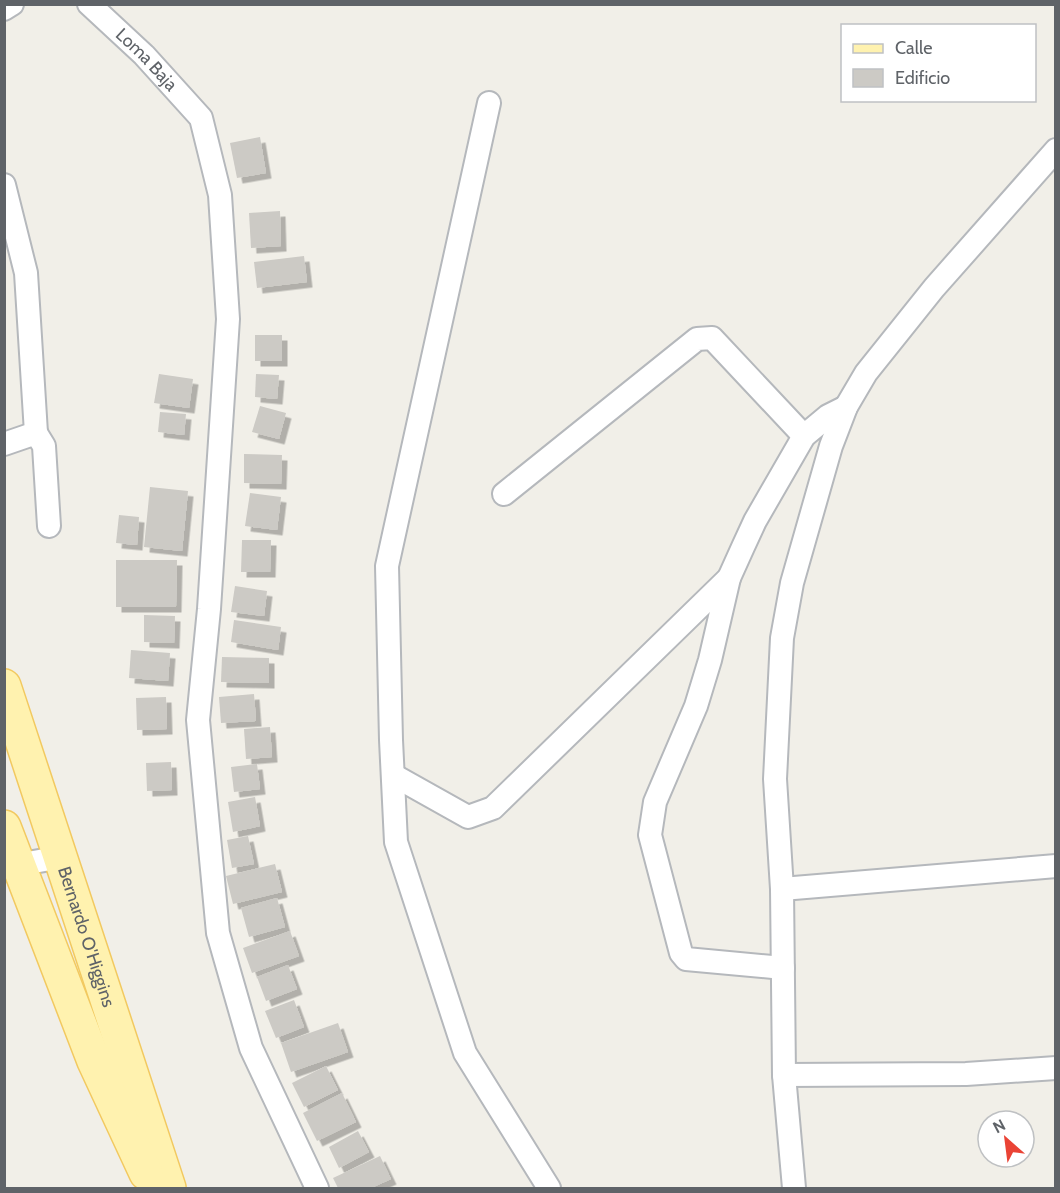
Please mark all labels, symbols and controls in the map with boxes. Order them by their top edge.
street label: Loma Baja [111,23,182,96]
legend [841,24,1036,102]
text: Calle [895,37,932,59]
text: Edificio [895,67,950,89]
street label: Bernardo O'Higgins [53,864,120,1010]
north arrow [976,1109,1036,1169]
text: N [990,1115,1009,1137]

